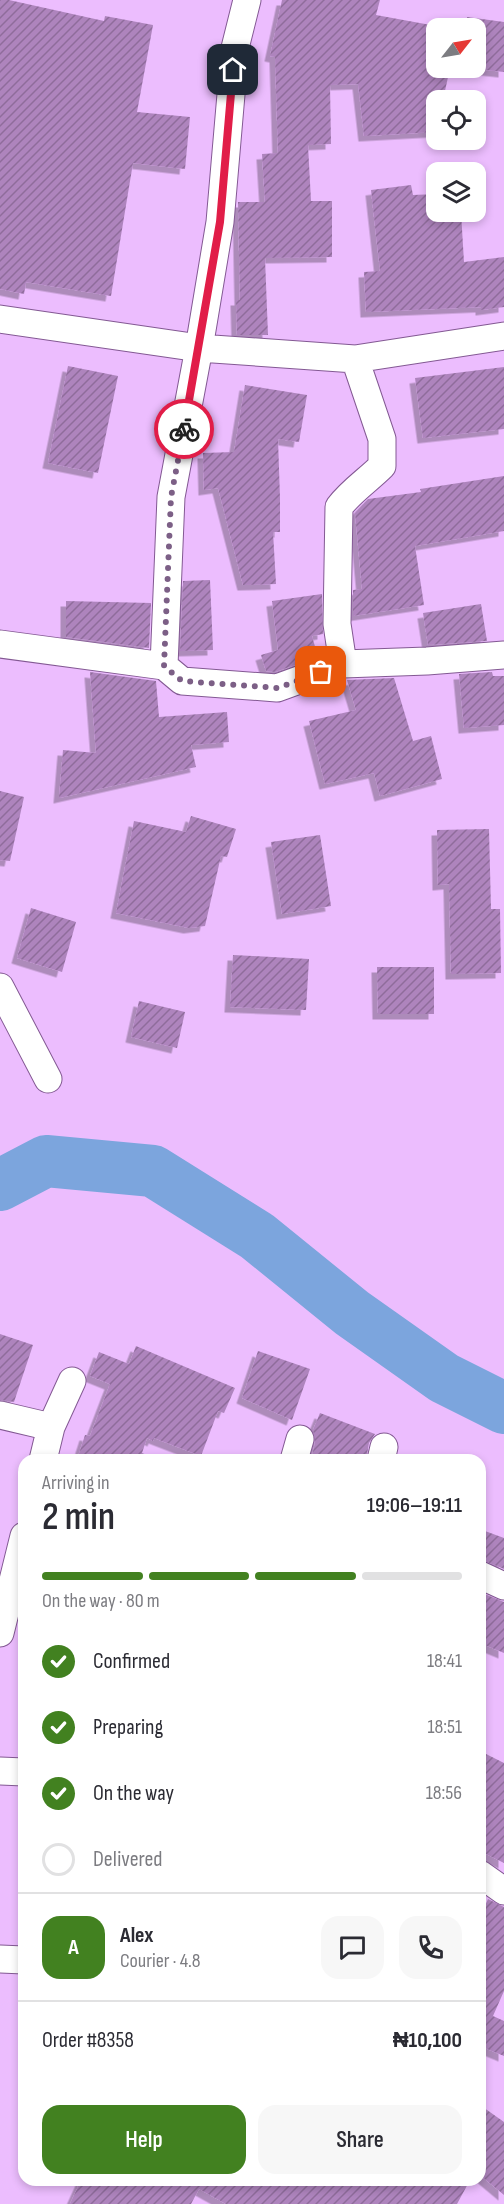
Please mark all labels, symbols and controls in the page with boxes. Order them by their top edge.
north arrow [426,18,486,78]
map controls [426,18,486,222]
pin [207,44,258,95]
icon: home [216,53,249,86]
button: locate [426,90,486,150]
button: layers [426,162,486,222]
courier [154,399,214,459]
icon: bike [168,413,201,446]
pin [295,646,346,697]
icon: bag [304,655,337,688]
text: Arriving in [42,1471,110,1495]
text: 19:06–19:11 [367,1492,462,1519]
text: 2 min [42,1494,115,1541]
text: On the way · 80 m [42,1589,160,1613]
icon: check [42,1645,75,1678]
text: Confirmed [93,1648,170,1675]
text: 18:41 [427,1649,462,1673]
icon: check [42,1711,75,1744]
text: Preparing [93,1714,163,1741]
text: 18:51 [427,1715,462,1739]
icon: check [42,1777,75,1810]
text: On the way [93,1780,174,1807]
text: 18:56 [426,1781,462,1805]
text: Delivered [93,1846,162,1873]
button: chat [321,1916,384,1979]
button: phone [399,1916,462,1979]
text: Alex [120,1922,153,1949]
text: A [68,1934,79,1961]
text: Courier · 4.8 [120,1949,201,1973]
text: Order #8358 [42,2027,134,2054]
text: ₦10,100 [393,2027,462,2054]
button: Help [42,2105,246,2174]
button: Share [258,2105,462,2174]

